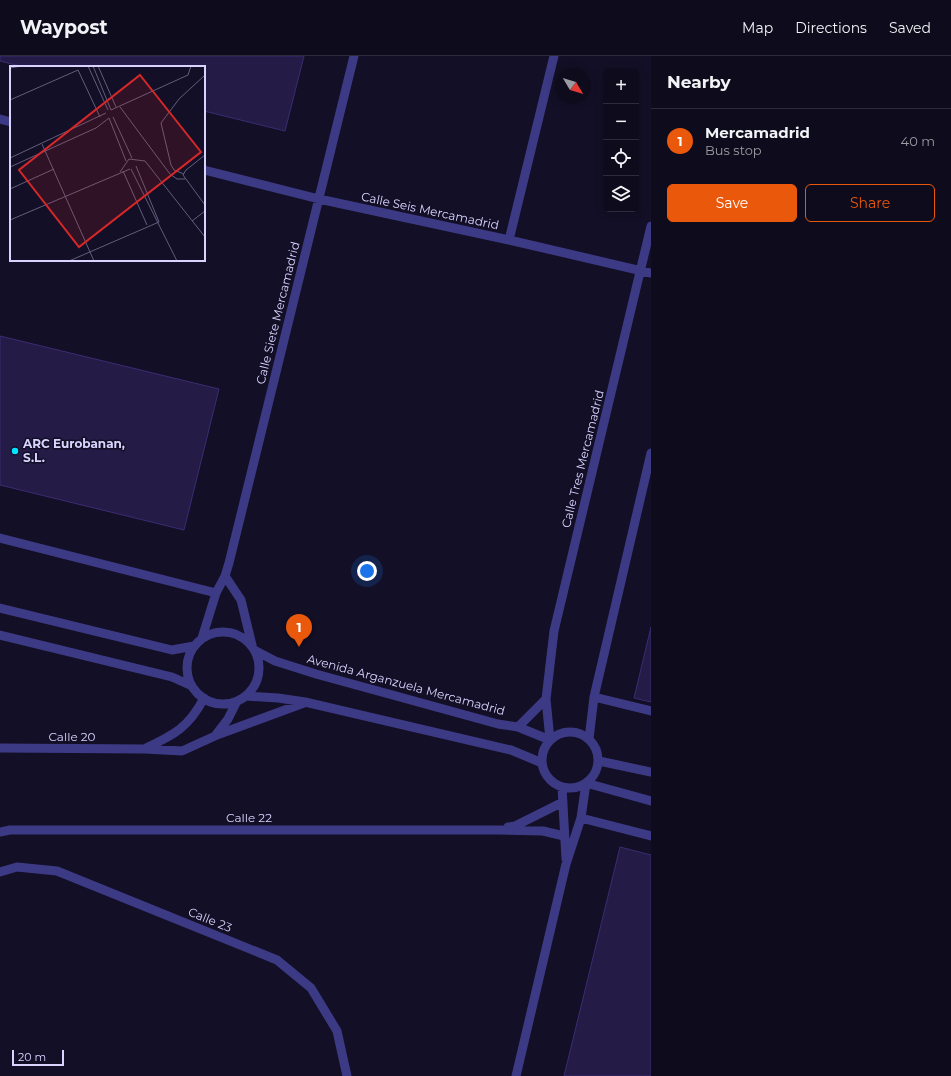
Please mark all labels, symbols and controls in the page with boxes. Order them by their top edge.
text: Waypost [20,16,108,39]
text: Map [742,19,773,37]
text: Directions [795,19,867,37]
text: Saved [889,19,931,37]
inset map [10,66,205,261]
north arrow [555,68,591,104]
map controls [603,68,639,212]
button: + [603,68,639,104]
text: Nearby [667,72,731,92]
button: − [603,104,639,140]
text: Mercamadrid [705,123,810,142]
text: 1 [677,133,683,149]
text: 40 m [901,133,935,149]
button: locate [603,140,639,176]
text: Bus stop [705,142,762,158]
button: layers [603,176,639,212]
button: Save [667,184,797,222]
button: Share [805,184,935,222]
street label: Calle Seis Mercamadrid [360,189,500,232]
street label: Calle Siete Mercamadrid [253,240,303,386]
street label: Calle Tres Mercamadrid [558,389,607,529]
place label: ARC Eurobanan, S.L. [22,436,125,465]
marker: ARC Eurobanan, S.L. [10,446,20,456]
your location [357,561,377,581]
pin: 1 [286,614,312,647]
street label: Avenida Arganzuela Mercamadrid [305,651,507,718]
street label: Calle 20 [48,729,96,744]
street label: Calle 22 [226,810,272,825]
street label: Calle 23 [186,904,234,935]
scale bar [12,1048,64,1067]
text: 20 m [18,1050,46,1064]

